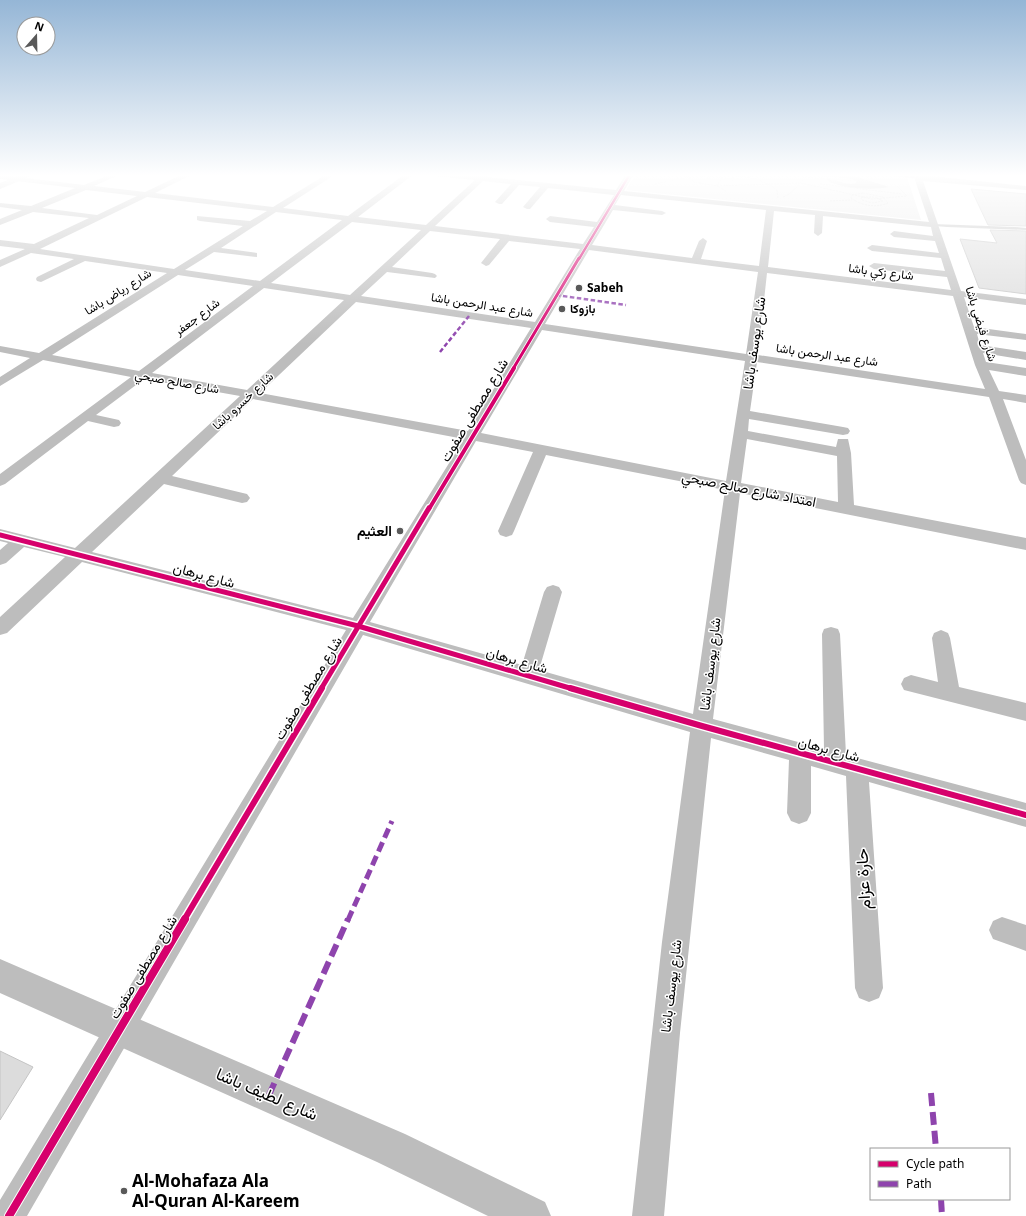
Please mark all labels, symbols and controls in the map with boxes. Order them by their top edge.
north arrow [16,16,56,56]
text: N [33,18,46,35]
street label: شارع زكي باشا [847,259,915,286]
street label: شارع رياض باشا [81,264,155,320]
place label: Sabeh [587,279,623,296]
marker: Sabeh [574,283,584,293]
street label: شارع فيضي باشا [959,284,1002,364]
street label: شارع عبد الرحمن باشا [430,288,534,322]
street label: شارع جعفر [170,294,223,341]
street label: شارع يوسف باشا [738,295,771,391]
place label: بازوكا [570,300,596,317]
marker: بازوكا [557,304,567,314]
street label: شارع عبد الرحمن باشا [775,339,879,371]
street label: شارع مصطفى صفوت [435,354,514,466]
street label: شارع صالح صبحي [133,366,221,399]
street label: شارع خسرو باشا [208,368,278,434]
street label: امتداد شارع صالح صبحي [680,466,818,514]
place label: العثيم [357,521,392,540]
marker: العثيم [395,526,405,536]
street label: شارع برهان [171,557,237,594]
street label: شارع يوسف باشا [694,616,727,712]
street label: شارع مصطفى صفوت [269,632,348,744]
street label: شارع برهان [484,642,550,679]
street label: شارع برهان [796,731,862,768]
street label: حارة عزام [849,848,876,910]
street label: شارع مصطفى صفوت [104,911,183,1023]
street label: شارع يوسف باشا [655,938,688,1034]
street label: شارع لطيف باشا [212,1062,322,1126]
legend [870,1148,1010,1200]
text: Cycle path [906,1155,964,1172]
place label: Al-Mohafaza Ala Al-Quran Al-Kareem [132,1169,300,1212]
text: Path [906,1175,932,1192]
marker: Al-Mohafaza Ala Al-Quran Al-Kareem [119,1186,129,1196]

